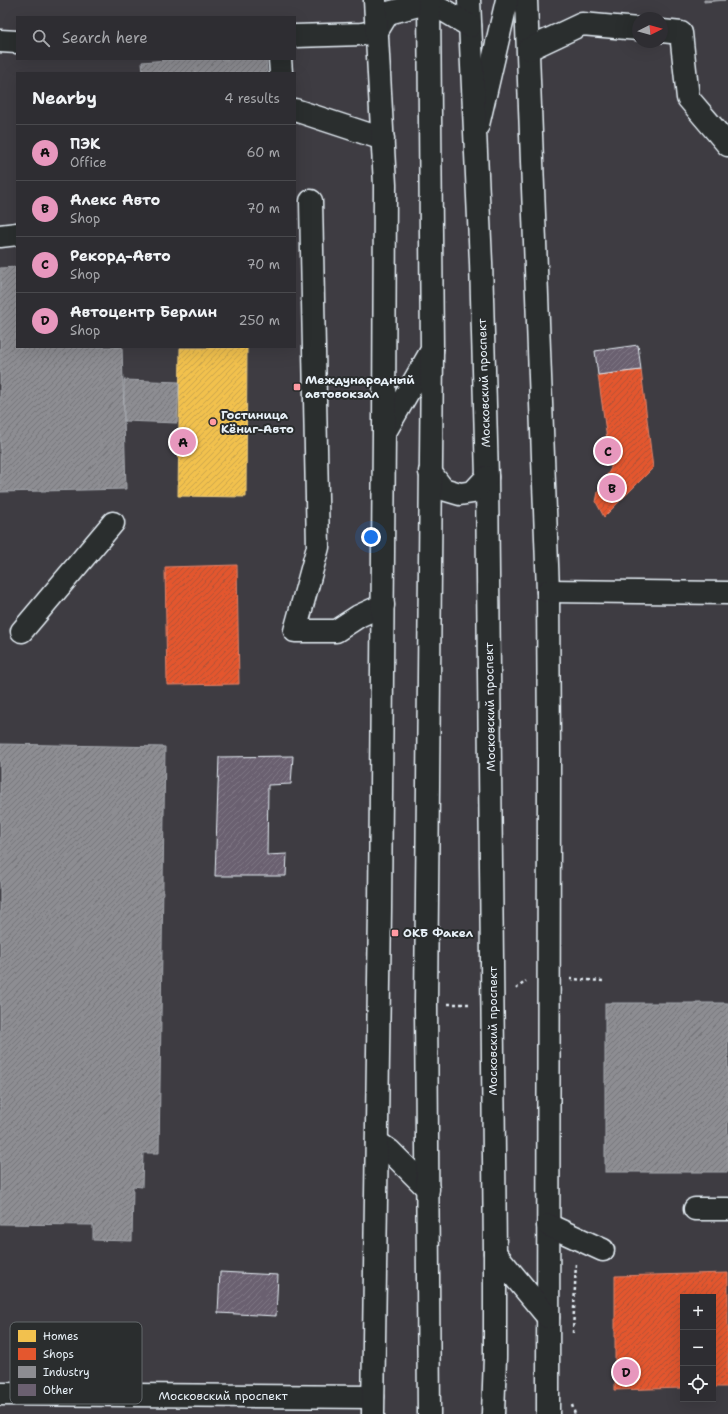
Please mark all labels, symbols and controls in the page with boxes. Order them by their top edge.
north arrow [632,12,668,48]
search box [16,16,296,60]
icon: search [30,27,52,49]
text: Search here [62,28,148,48]
text: Nearby [32,87,97,109]
text: 4 results [224,90,280,107]
text: ПЭК [70,134,100,154]
text: A [40,144,50,161]
text: 60 m [247,144,280,161]
text: Office [70,154,107,171]
text: Алекс Авто [70,190,160,210]
text: B [41,200,49,217]
text: 70 m [246,200,280,217]
text: Shop [70,210,100,227]
text: Рекорд-Авто [70,246,171,266]
text: C [41,256,49,273]
text: 70 m [246,256,280,273]
text: Shop [70,266,100,283]
text: Автоцентр Берлин [70,302,217,322]
text: D [40,312,50,329]
text: 250 m [239,312,280,329]
street label: Московский проспект [474,317,494,448]
text: Shop [70,322,100,339]
place label: Международный автовокзал [305,372,415,402]
marker: Международный автовокзал [292,382,302,392]
place label: Гостиница Кёниг-Авто [221,407,294,437]
marker: Гостиница Кёниг-Авто [208,417,218,427]
pin: A [170,427,196,457]
pin: C [595,436,621,466]
pin: B [599,473,625,503]
your location [361,527,381,547]
street label: Московский проспект [481,641,499,772]
place label: ОКБ Факел [403,925,474,941]
marker: ОКБ Факел [390,928,400,938]
street label: Московский проспект [485,966,501,1096]
map controls [680,1294,716,1402]
button: + [680,1294,716,1330]
legend [10,1322,142,1404]
text: Homes [43,1329,79,1344]
button: − [680,1330,716,1366]
text: Shops [43,1347,74,1362]
pin: D [613,1357,639,1387]
text: Industry [43,1365,90,1380]
button: locate [680,1366,716,1402]
text: Other [43,1383,74,1398]
street label: Московский проспект [158,1388,288,1404]

